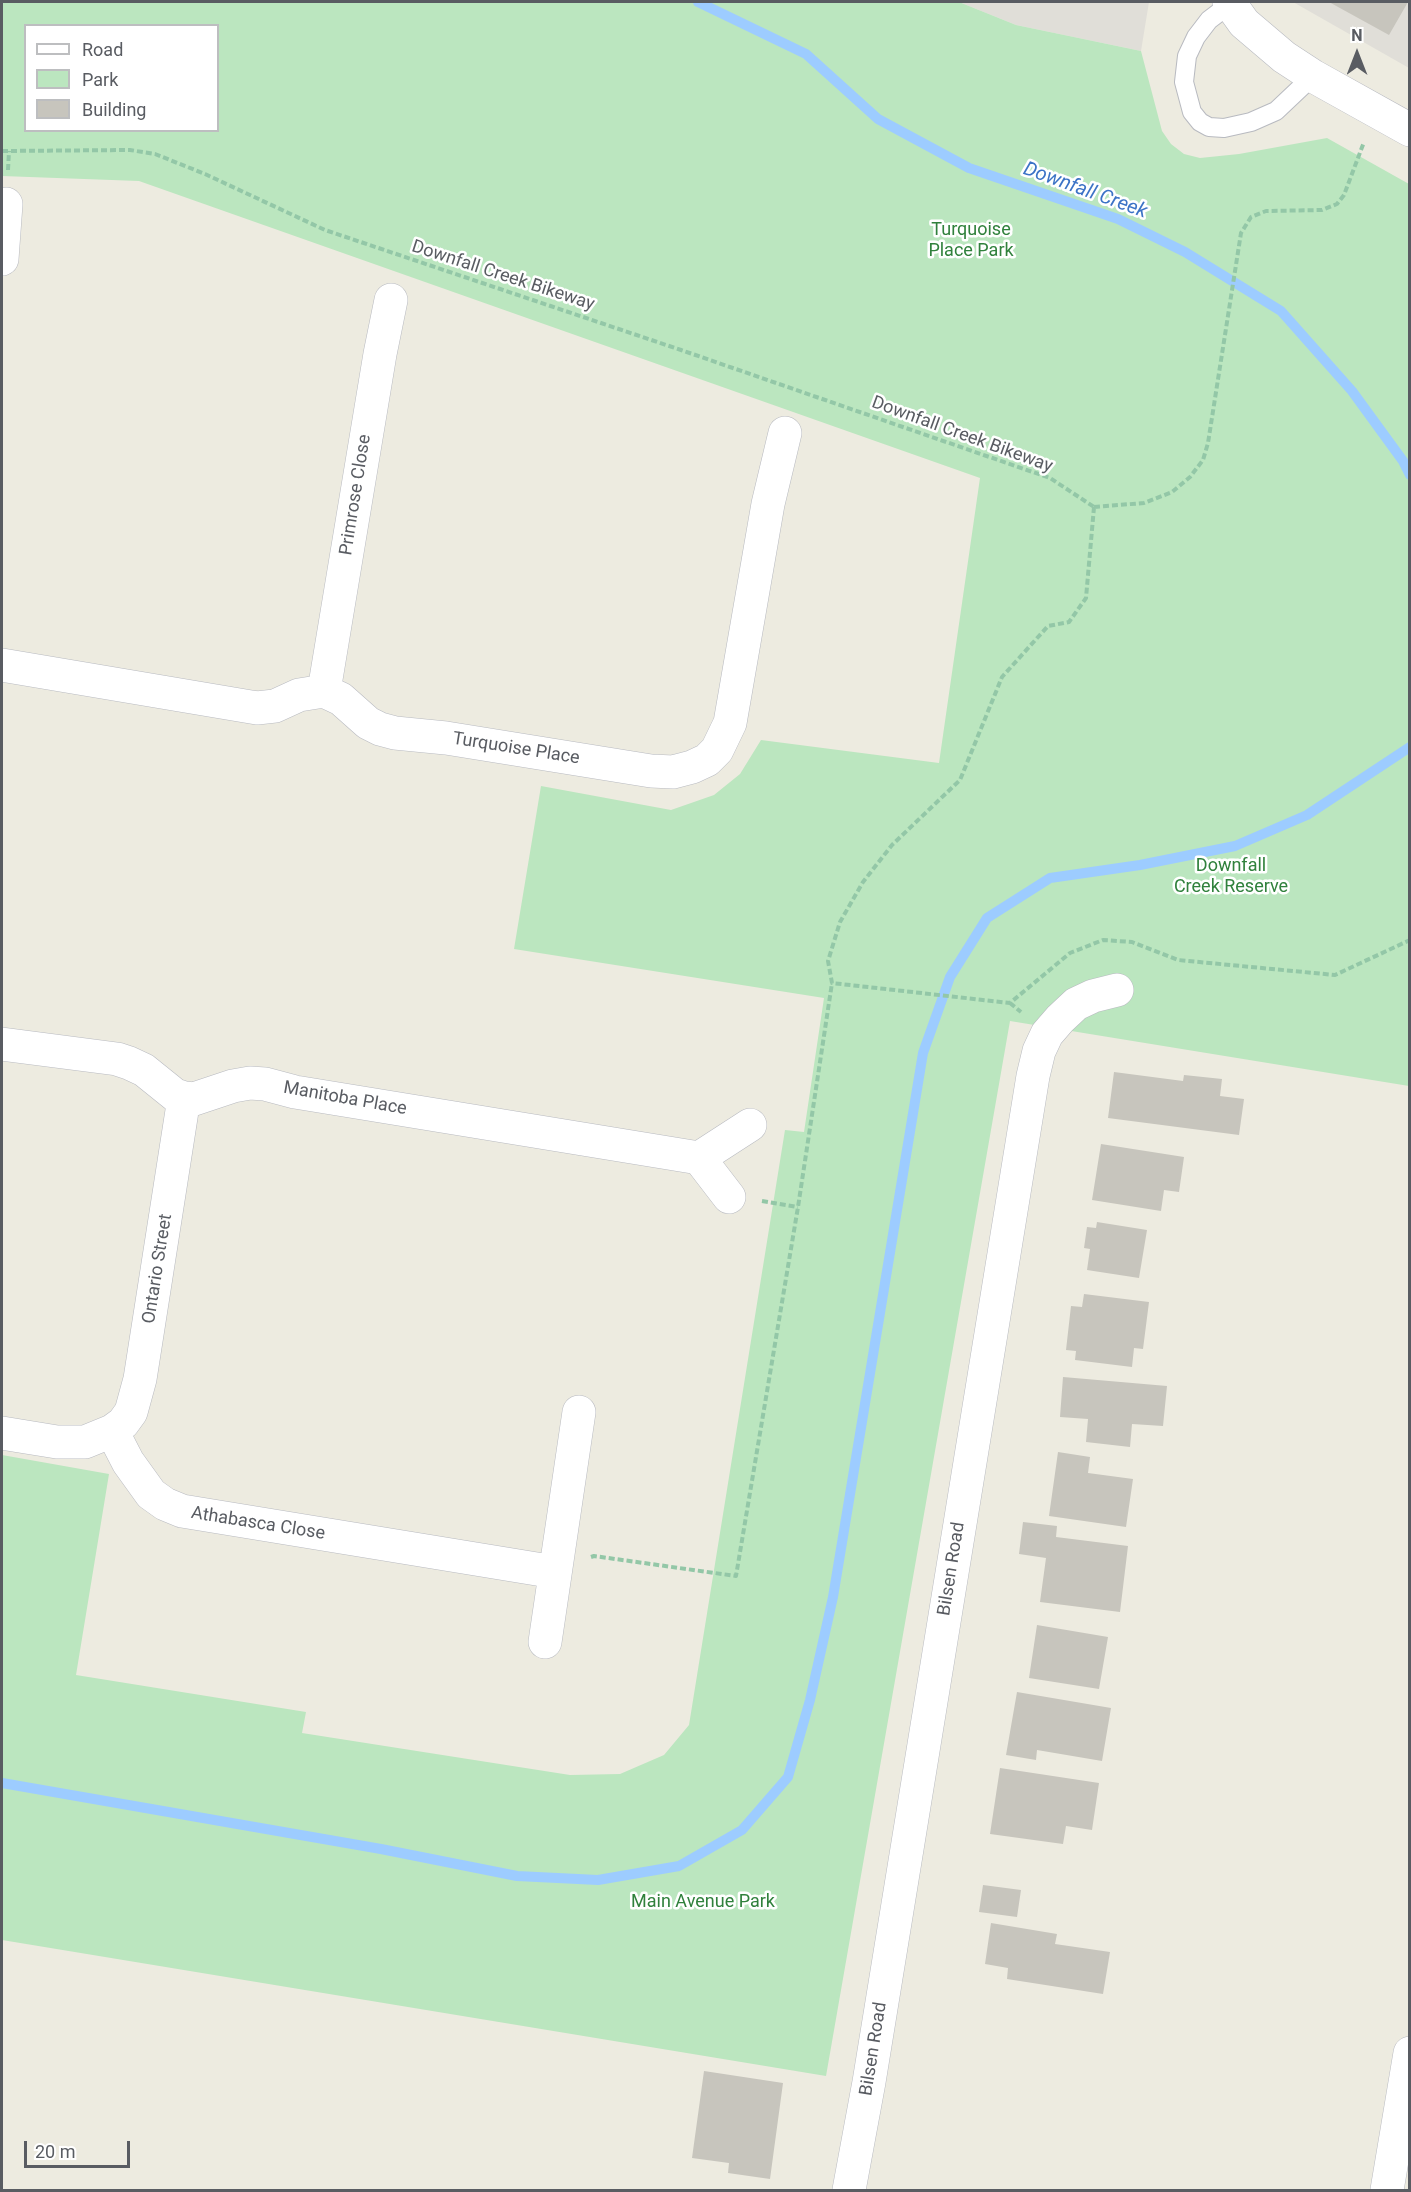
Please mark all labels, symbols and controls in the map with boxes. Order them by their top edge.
legend [24,24,219,132]
north arrow [1327,24,1387,84]
text: N [1351,26,1363,45]
text: Road [82,39,123,60]
text: Park [82,69,118,90]
text: Building [82,99,146,120]
water label: Downfall Creek [1020,157,1150,225]
park label: Turquoise Place Park [928,219,1014,262]
street label: Downfall Creek Bikeway [409,236,597,316]
street label: Downfall Creek Bikeway [869,392,1055,478]
street label: Primrose Close [336,433,376,557]
street label: Turquoise Place [451,728,581,770]
park label: Downfall Creek Reserve [1174,855,1288,898]
street label: Manitoba Place [282,1078,408,1120]
street label: Ontario Street [139,1213,177,1325]
street label: Athabasca Close [190,1503,326,1545]
street label: Bilsen Road [934,1521,970,1617]
park label: Main Avenue Park [631,1891,775,1913]
street label: Bilsen Road [856,2001,892,2097]
scale bar [27,2129,134,2167]
text: 20 m [35,2141,75,2162]

